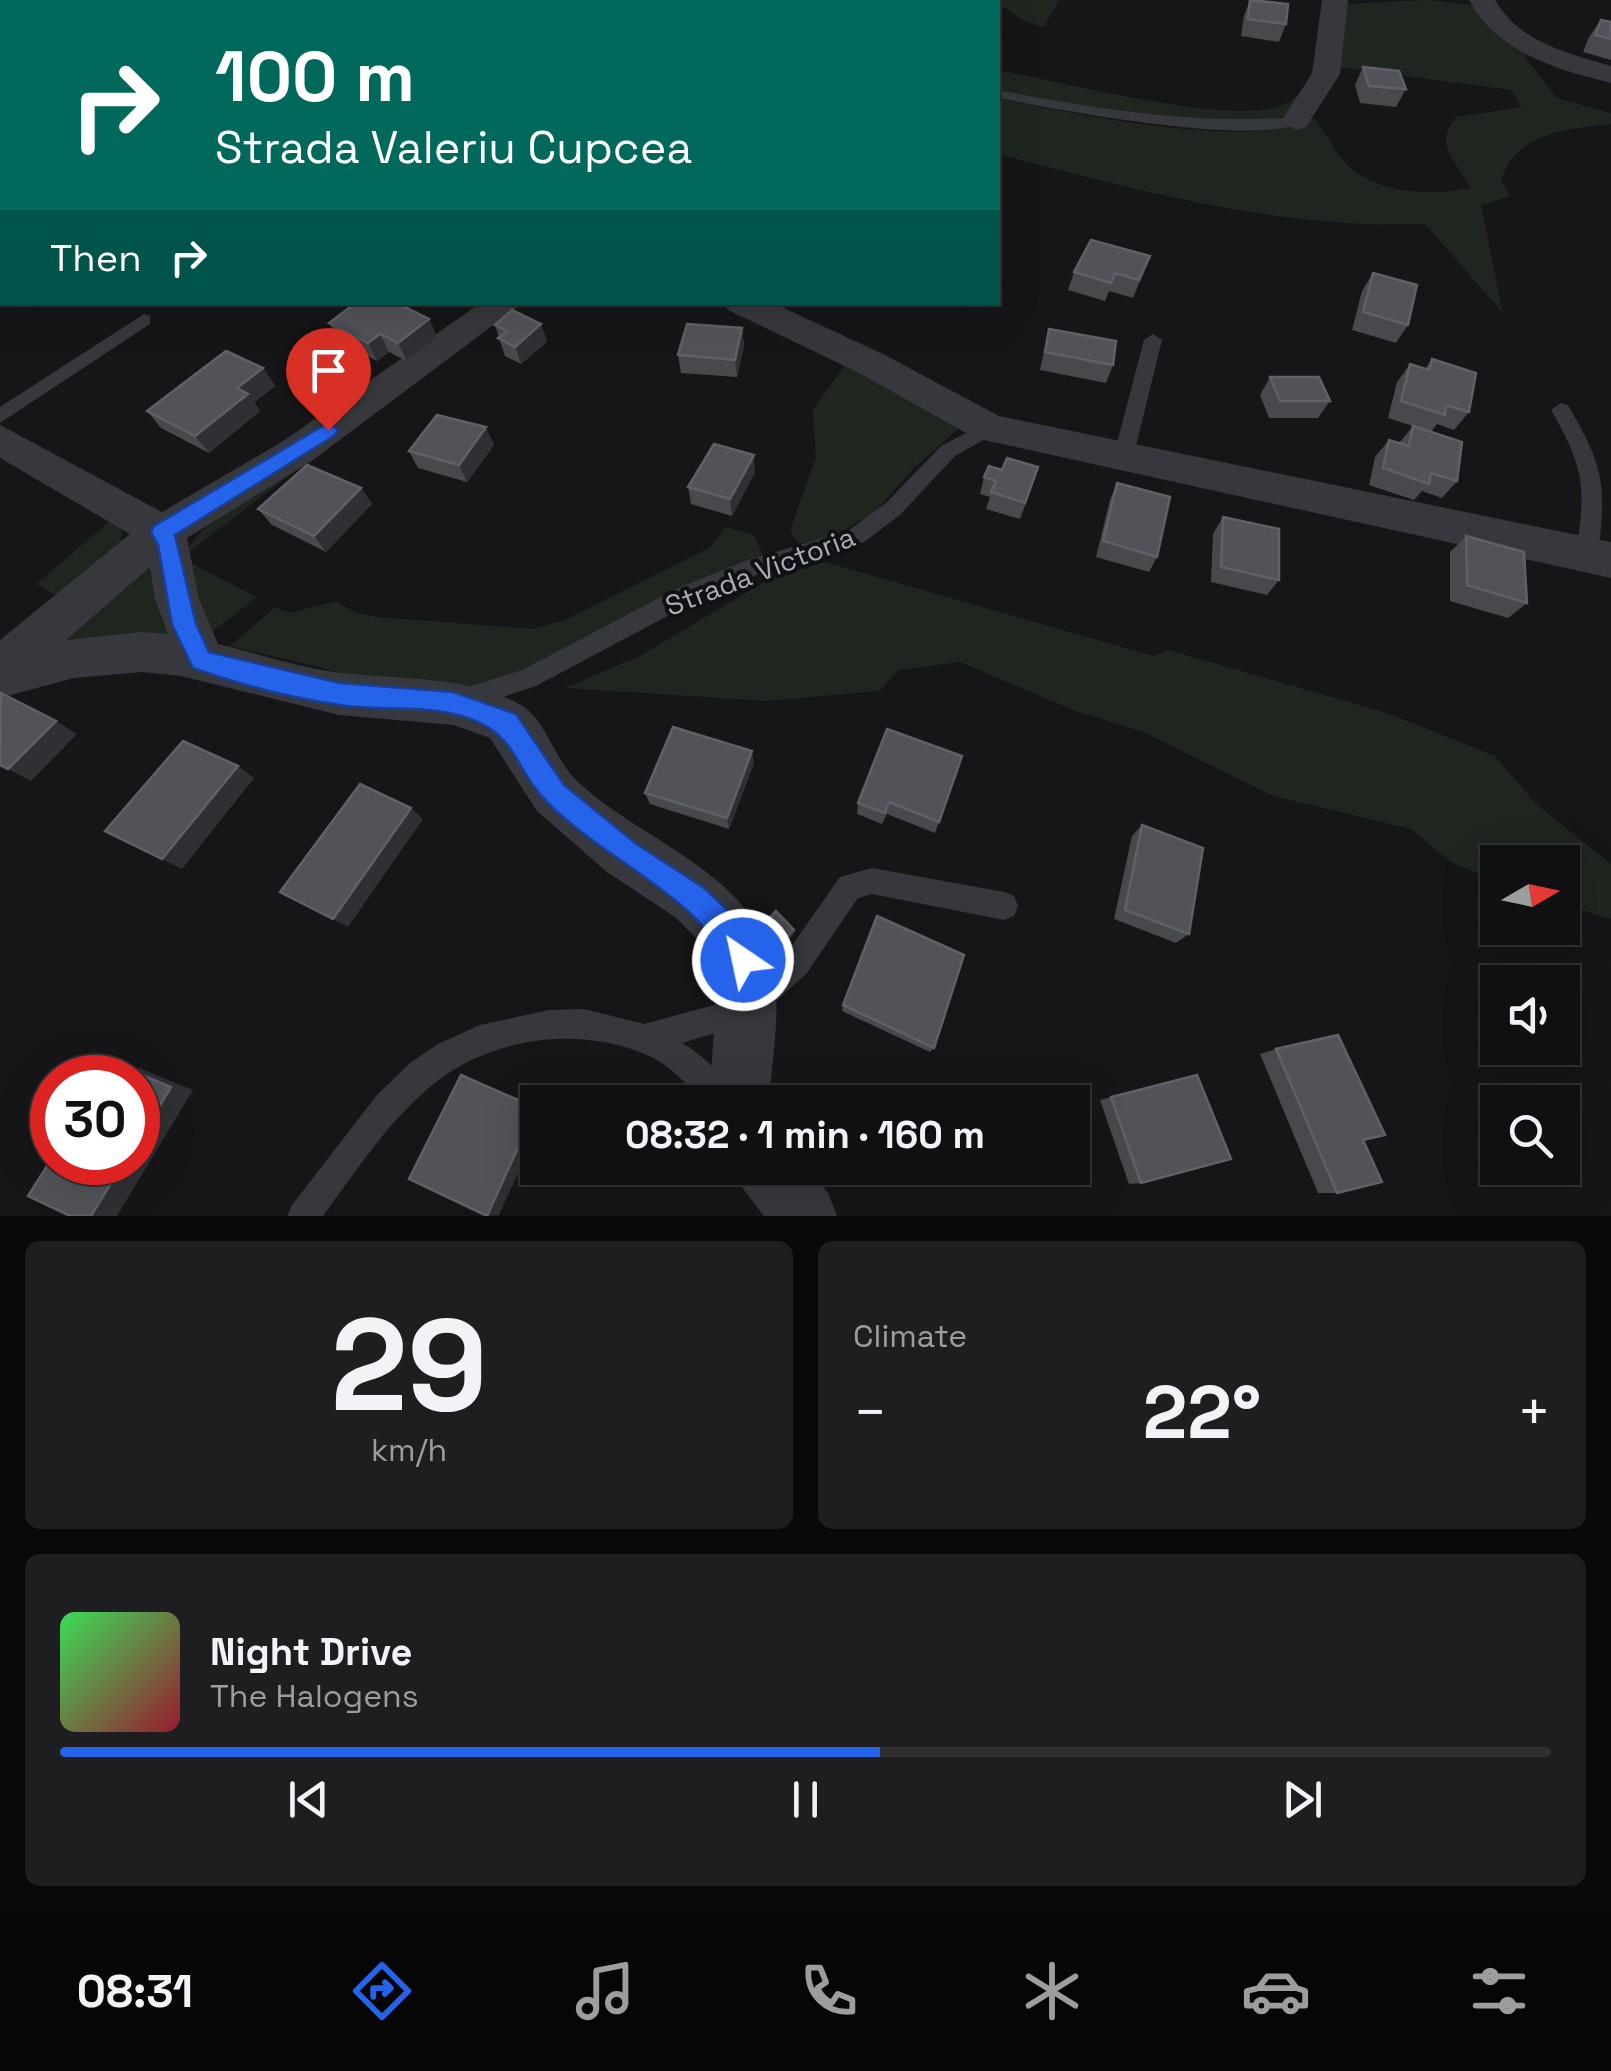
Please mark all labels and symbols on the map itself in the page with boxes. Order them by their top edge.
pin [286,328,371,431]
street label: Strada Victoria [660,518,860,624]
north arrow [1480,845,1580,945]
position arrow [691,908,795,1012]
speed limit sign: 30 [30,1055,160,1185]

